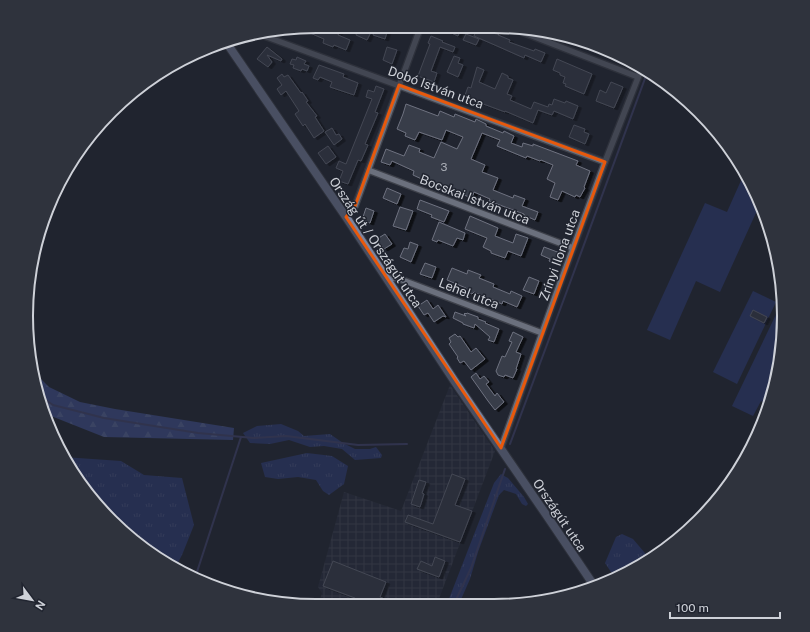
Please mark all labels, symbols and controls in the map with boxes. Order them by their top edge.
street label: Dobó István utca [386,63,486,112]
house number: 3 [441,161,448,173]
street label: Bocskai István utca [418,172,532,227]
street label: Ország út / Országút utca [326,174,425,310]
street label: Zrínyi Ilona utca [536,207,583,303]
street label: Lehel utca [437,275,501,312]
street label: Országút utca [530,476,590,555]
north arrow [12,580,52,620]
scale bar [670,594,780,620]
text: N [33,598,48,612]
text: 100 m [676,601,709,615]

